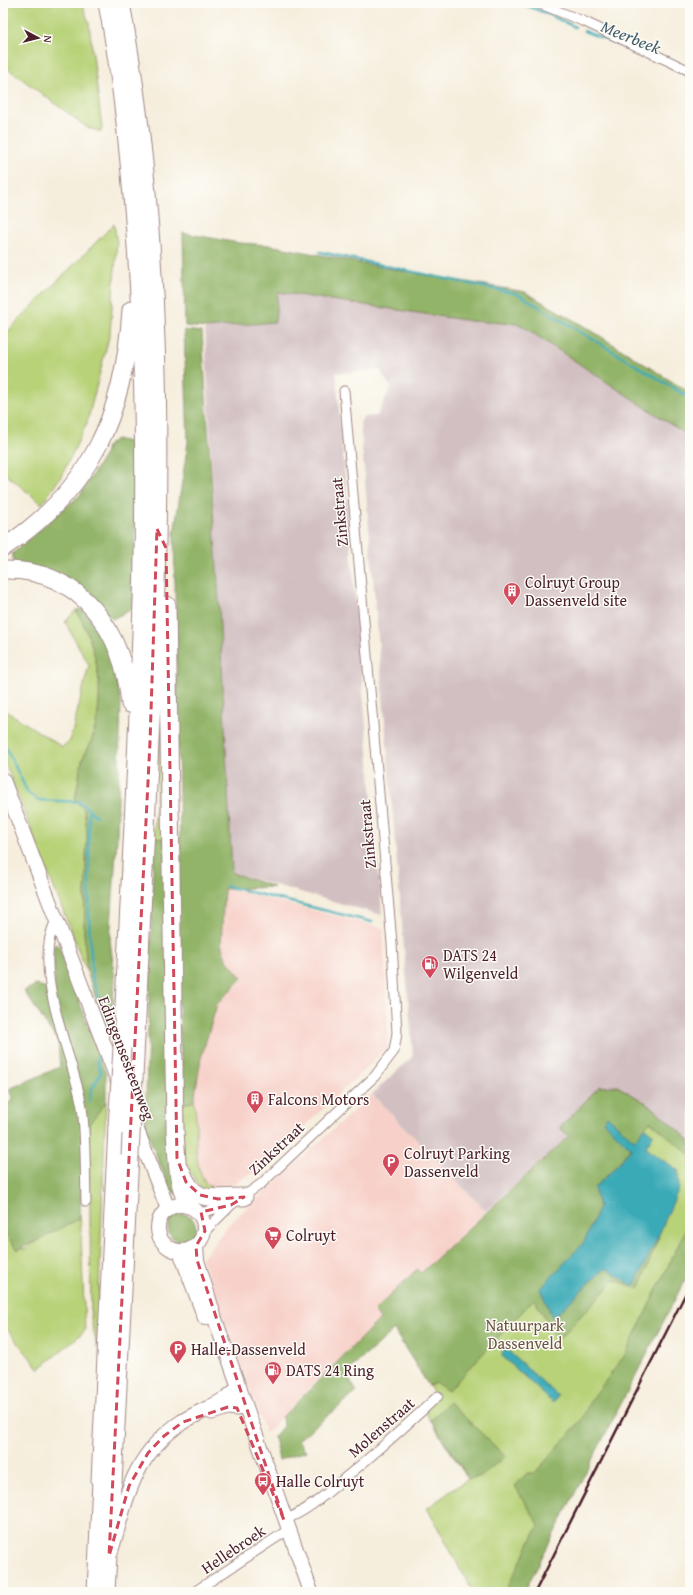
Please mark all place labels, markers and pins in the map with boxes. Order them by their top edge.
place label: Colruyt Group Dassenveld site [525,570,627,612]
building icon: Colruyt Group Dassenveld site [502,581,522,606]
place label: DATS 24 Wilgenveld [443,943,519,985]
fuel station icon: DATS 24 Wilgenveld [420,954,440,979]
place label: Falcons Motors [268,1087,369,1111]
building icon: Falcons Motors [245,1089,265,1114]
place label: Colruyt Parking Dassenveld [404,1141,510,1183]
parking icon: Colruyt Parking Dassenveld [381,1152,401,1177]
place label: Colruyt [286,1223,337,1247]
supermarket icon: Colruyt [263,1225,283,1250]
place label: Halle-Dassenveld [191,1337,306,1361]
parking icon: Halle-Dassenveld [168,1339,188,1364]
place label: DATS 24 Ring [286,1358,374,1382]
fuel station icon: DATS 24 Ring [263,1360,283,1385]
place label: Halle Colruyt [276,1469,365,1493]
bus stop icon: Halle Colruyt [253,1471,273,1496]

